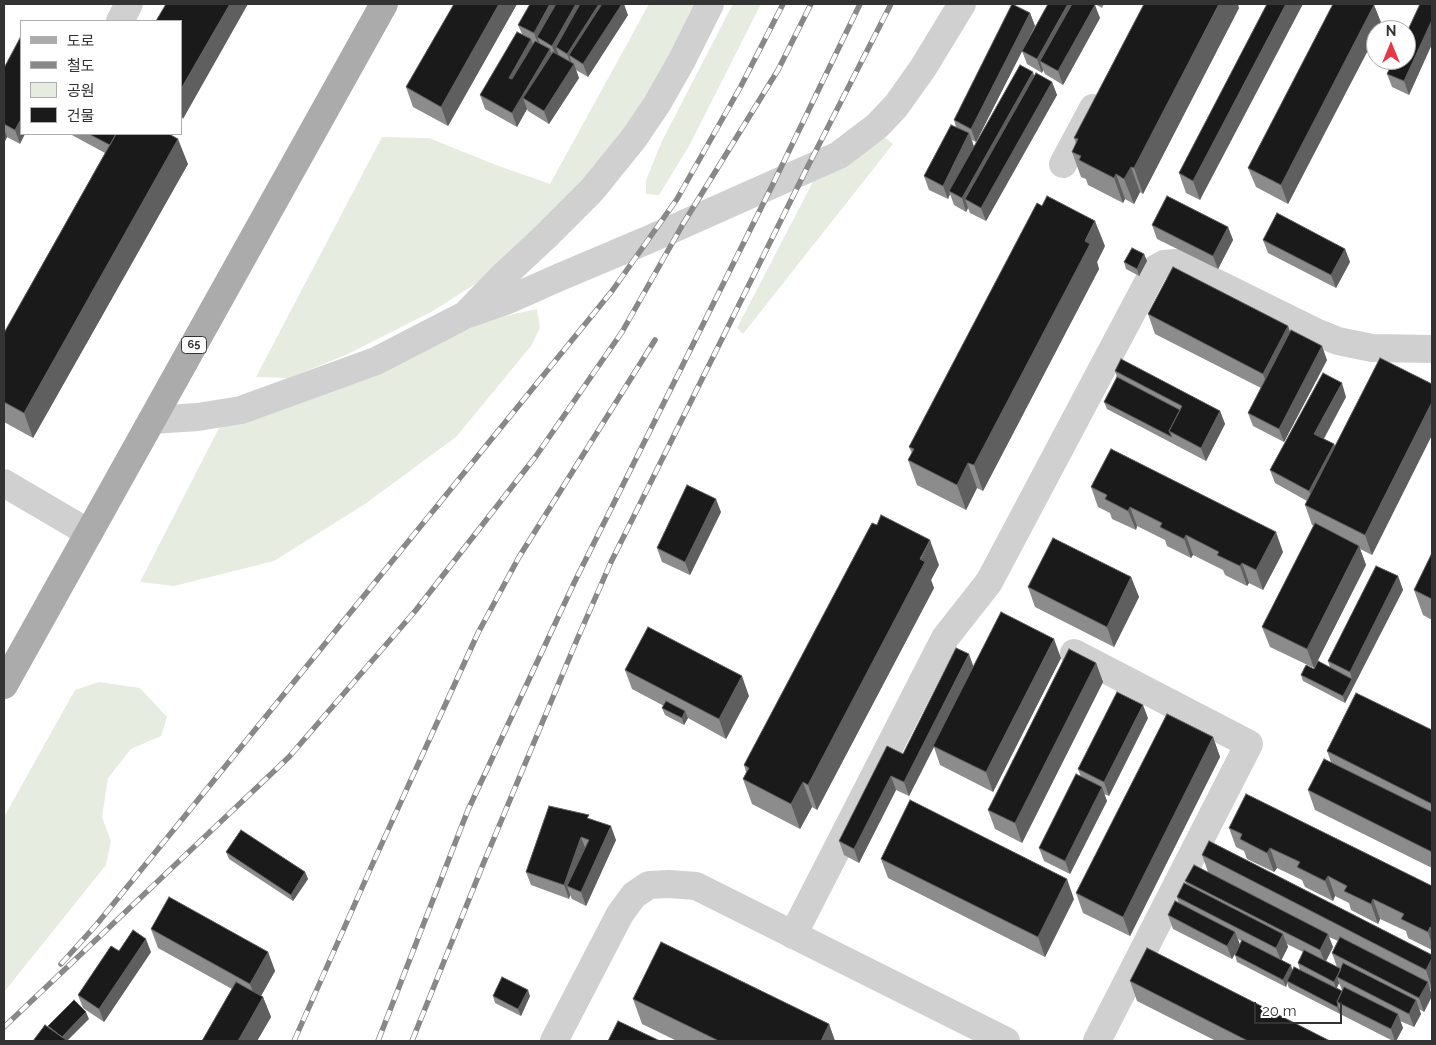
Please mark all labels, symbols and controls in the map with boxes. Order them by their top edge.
legend [20,20,182,135]
north arrow [1366,20,1416,70]
text: N [1386,23,1396,39]
text: 도로 [67,32,95,50]
text: 철도 [67,57,95,75]
text: 공원 [67,82,95,100]
text: 건물 [67,107,95,125]
road number: 65 [182,336,206,354]
scale bar [1256,992,1344,1024]
text: 20 m [1262,1002,1297,1020]

